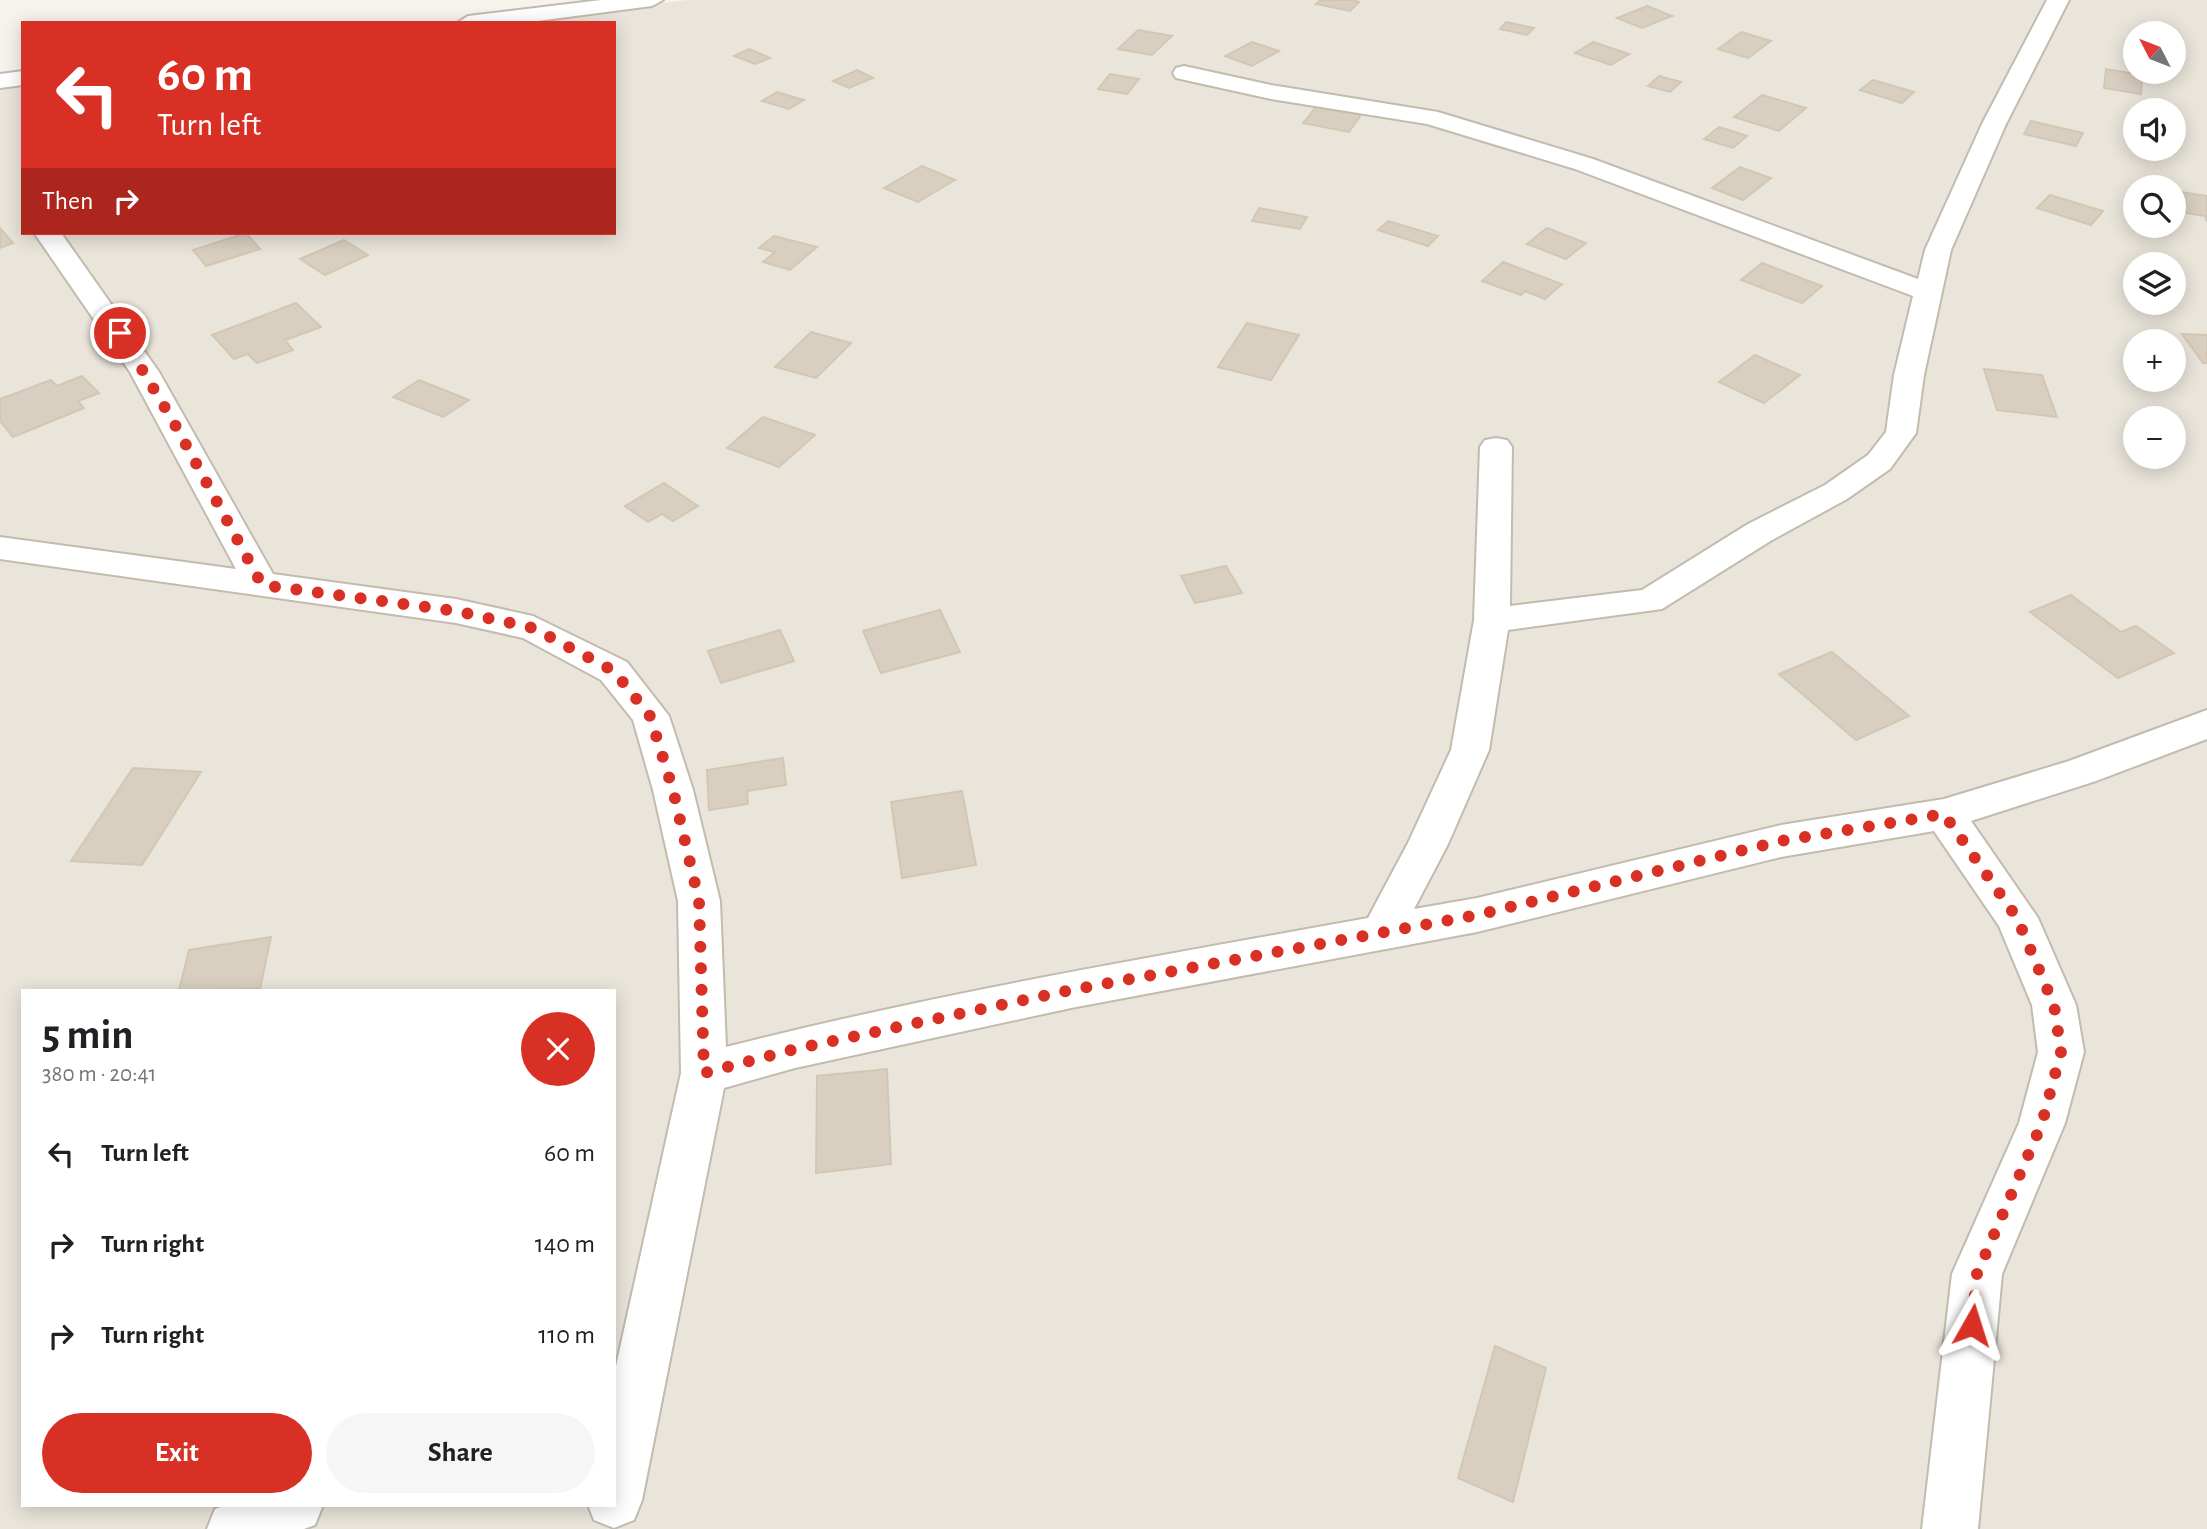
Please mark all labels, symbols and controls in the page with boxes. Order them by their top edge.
north arrow [2123,21,2186,84]
map controls [2123,21,2186,469]
icon: left [42,49,133,140]
text: 60 m [157,51,253,100]
button: sound [2123,98,2186,161]
text: Turn left [157,109,261,141]
button: search [2123,175,2186,238]
icon: right [107,182,145,220]
text: Then [42,188,93,214]
button: layers [2123,252,2186,315]
pin [90,303,150,363]
icon: arrive [101,314,139,352]
button: + [2123,329,2186,392]
button: − [2123,406,2186,469]
button: close [521,1012,595,1086]
text: 5 min [42,1014,134,1056]
text: 380 m · 20:41 [42,1063,156,1086]
icon: left [42,1135,80,1173]
text: Turn left [101,1140,189,1166]
text: 60 m [544,1140,595,1166]
icon: right [42,1226,80,1264]
text: Turn right [101,1231,204,1257]
text: 140 m [535,1231,595,1257]
position arrow [1935,1288,2009,1362]
icon: right [42,1317,80,1355]
text: Turn right [101,1322,204,1348]
text: 110 m [538,1322,595,1348]
button: Exit [42,1413,312,1493]
button: Share [326,1413,595,1493]

